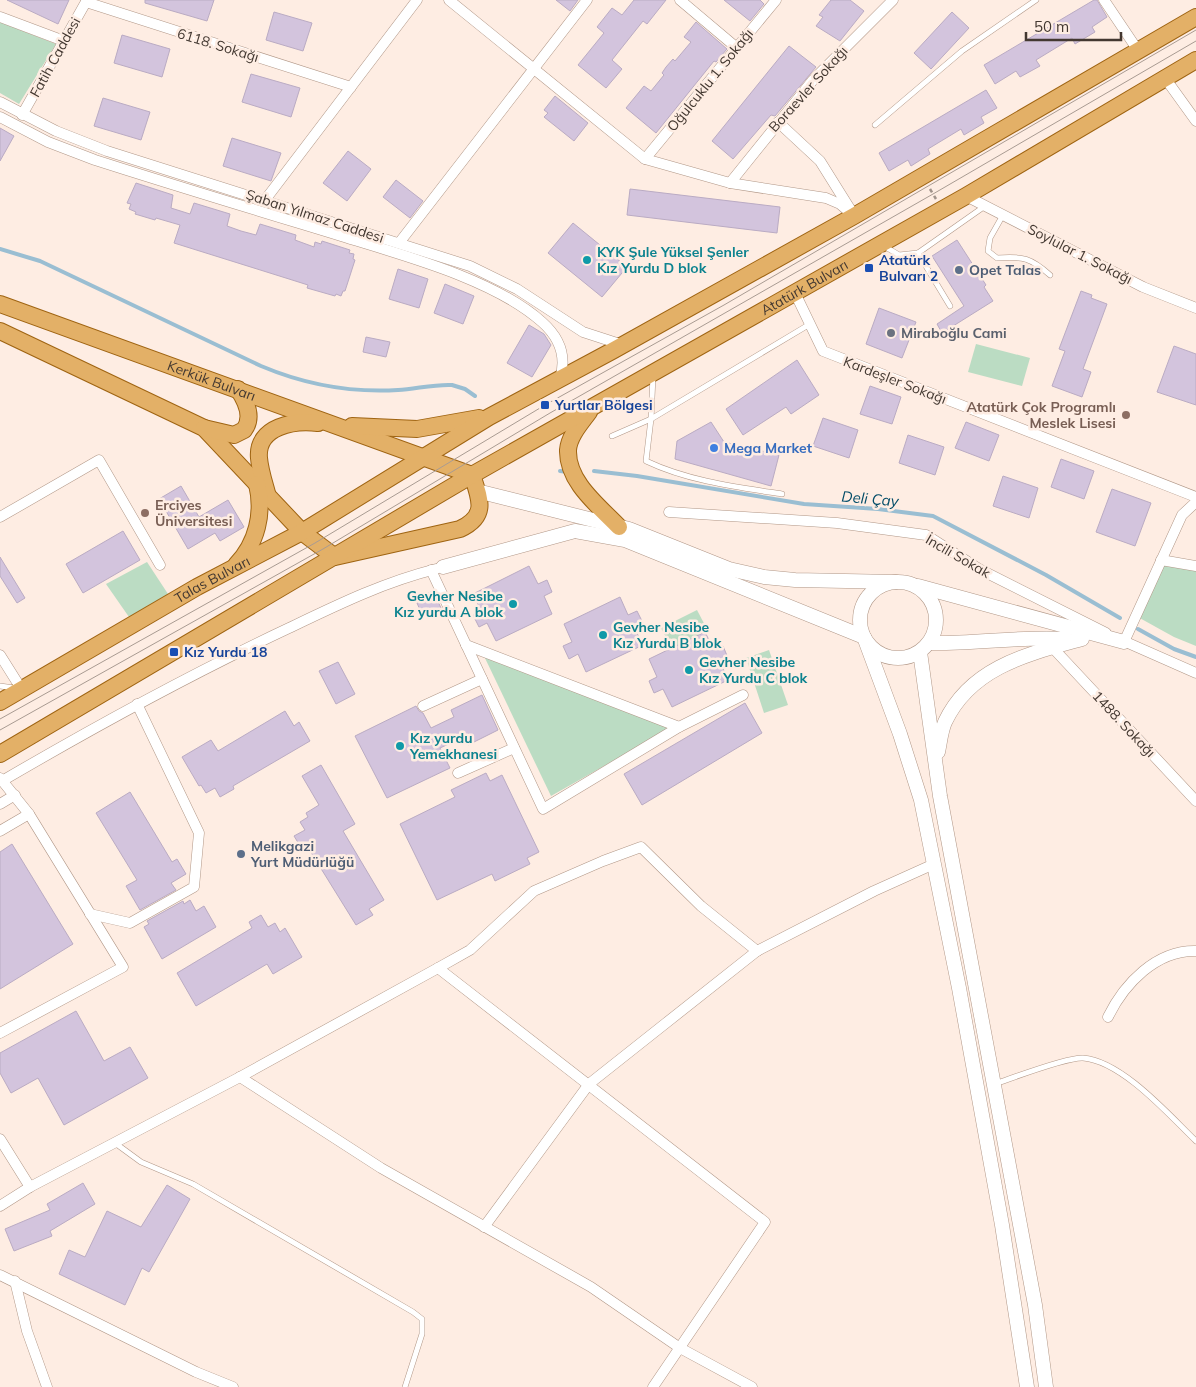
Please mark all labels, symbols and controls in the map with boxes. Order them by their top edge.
scale bar [1026,10,1121,42]
street label: Fatih Caddesi [26,14,84,100]
text: 50 m [1034,17,1069,36]
street label: 6118. Sokağı [175,24,261,66]
street label: Oğulcuklu 1. Sokağı [663,25,757,135]
street label: Boraevler Sokağı [765,42,851,136]
street label: Şaban Yılmaz Caddesi [244,185,386,247]
street label: Soylular 1. Sokağı [1025,220,1135,288]
place label: KYK Şule Yüksel Şenler Kız Yurdu D blok [597,243,749,277]
place label: Atatürk Bulvarı 2 [879,251,938,285]
marker: KYK Şule Yüksel Şenler Kız Yurdu D blok [581,254,593,266]
street label: Atatürk Bulvarı [757,255,851,319]
place label: Opet Talas [969,261,1041,279]
marker: Atatürk Bulvarı 2 [863,262,875,274]
marker: Opet Talas [953,264,965,276]
place label: Miraboğlu Cami [901,324,1007,342]
marker: Miraboğlu Cami [885,327,897,339]
street label: Kardeşler Sokağı [841,352,949,408]
street label: Kerkük Bulvarı [165,356,258,405]
place label: Yurtlar Bölgesi [554,396,653,414]
place label: Atatürk Çok Programlı Meslek Lisesi [966,398,1116,432]
marker: Yurtlar Bölgesi [539,399,551,411]
marker: Atatürk Çok Programlı Meslek Lisesi [1120,409,1132,421]
place label: Mega Market [724,439,813,457]
marker: Mega Market [708,442,720,454]
water label: Deli Çay [841,487,900,511]
place label: Erciyes Üniversitesi [155,496,232,530]
marker: Erciyes Üniversitesi [139,507,151,519]
street label: İncili Sokak [922,530,994,582]
street label: Talas Bulvarı [171,552,253,607]
place label: Gevher Nesibe Kız yurdu A blok [394,587,503,621]
marker: Gevher Nesibe Kız yurdu A blok [507,598,519,610]
place label: Gevher Nesibe Kız Yurdu B blok [613,618,722,652]
marker: Gevher Nesibe Kız Yurdu B blok [597,629,609,641]
place label: Kız Yurdu 18 [184,643,267,661]
marker: Kız Yurdu 18 [168,646,180,658]
place label: Gevher Nesibe Kız Yurdu C blok [699,653,808,687]
marker: Gevher Nesibe Kız Yurdu C blok [683,664,695,676]
street label: 1488. Sokağı [1089,687,1159,761]
place label: Kız yurdu Yemekhanesi [409,729,497,763]
marker: Kız yurdu Yemekhanesi [394,740,406,752]
place label: Melikgazi Yurt Müdürlüğü [250,837,354,871]
marker: Melikgazi Yurt Müdürlüğü [235,848,247,860]

